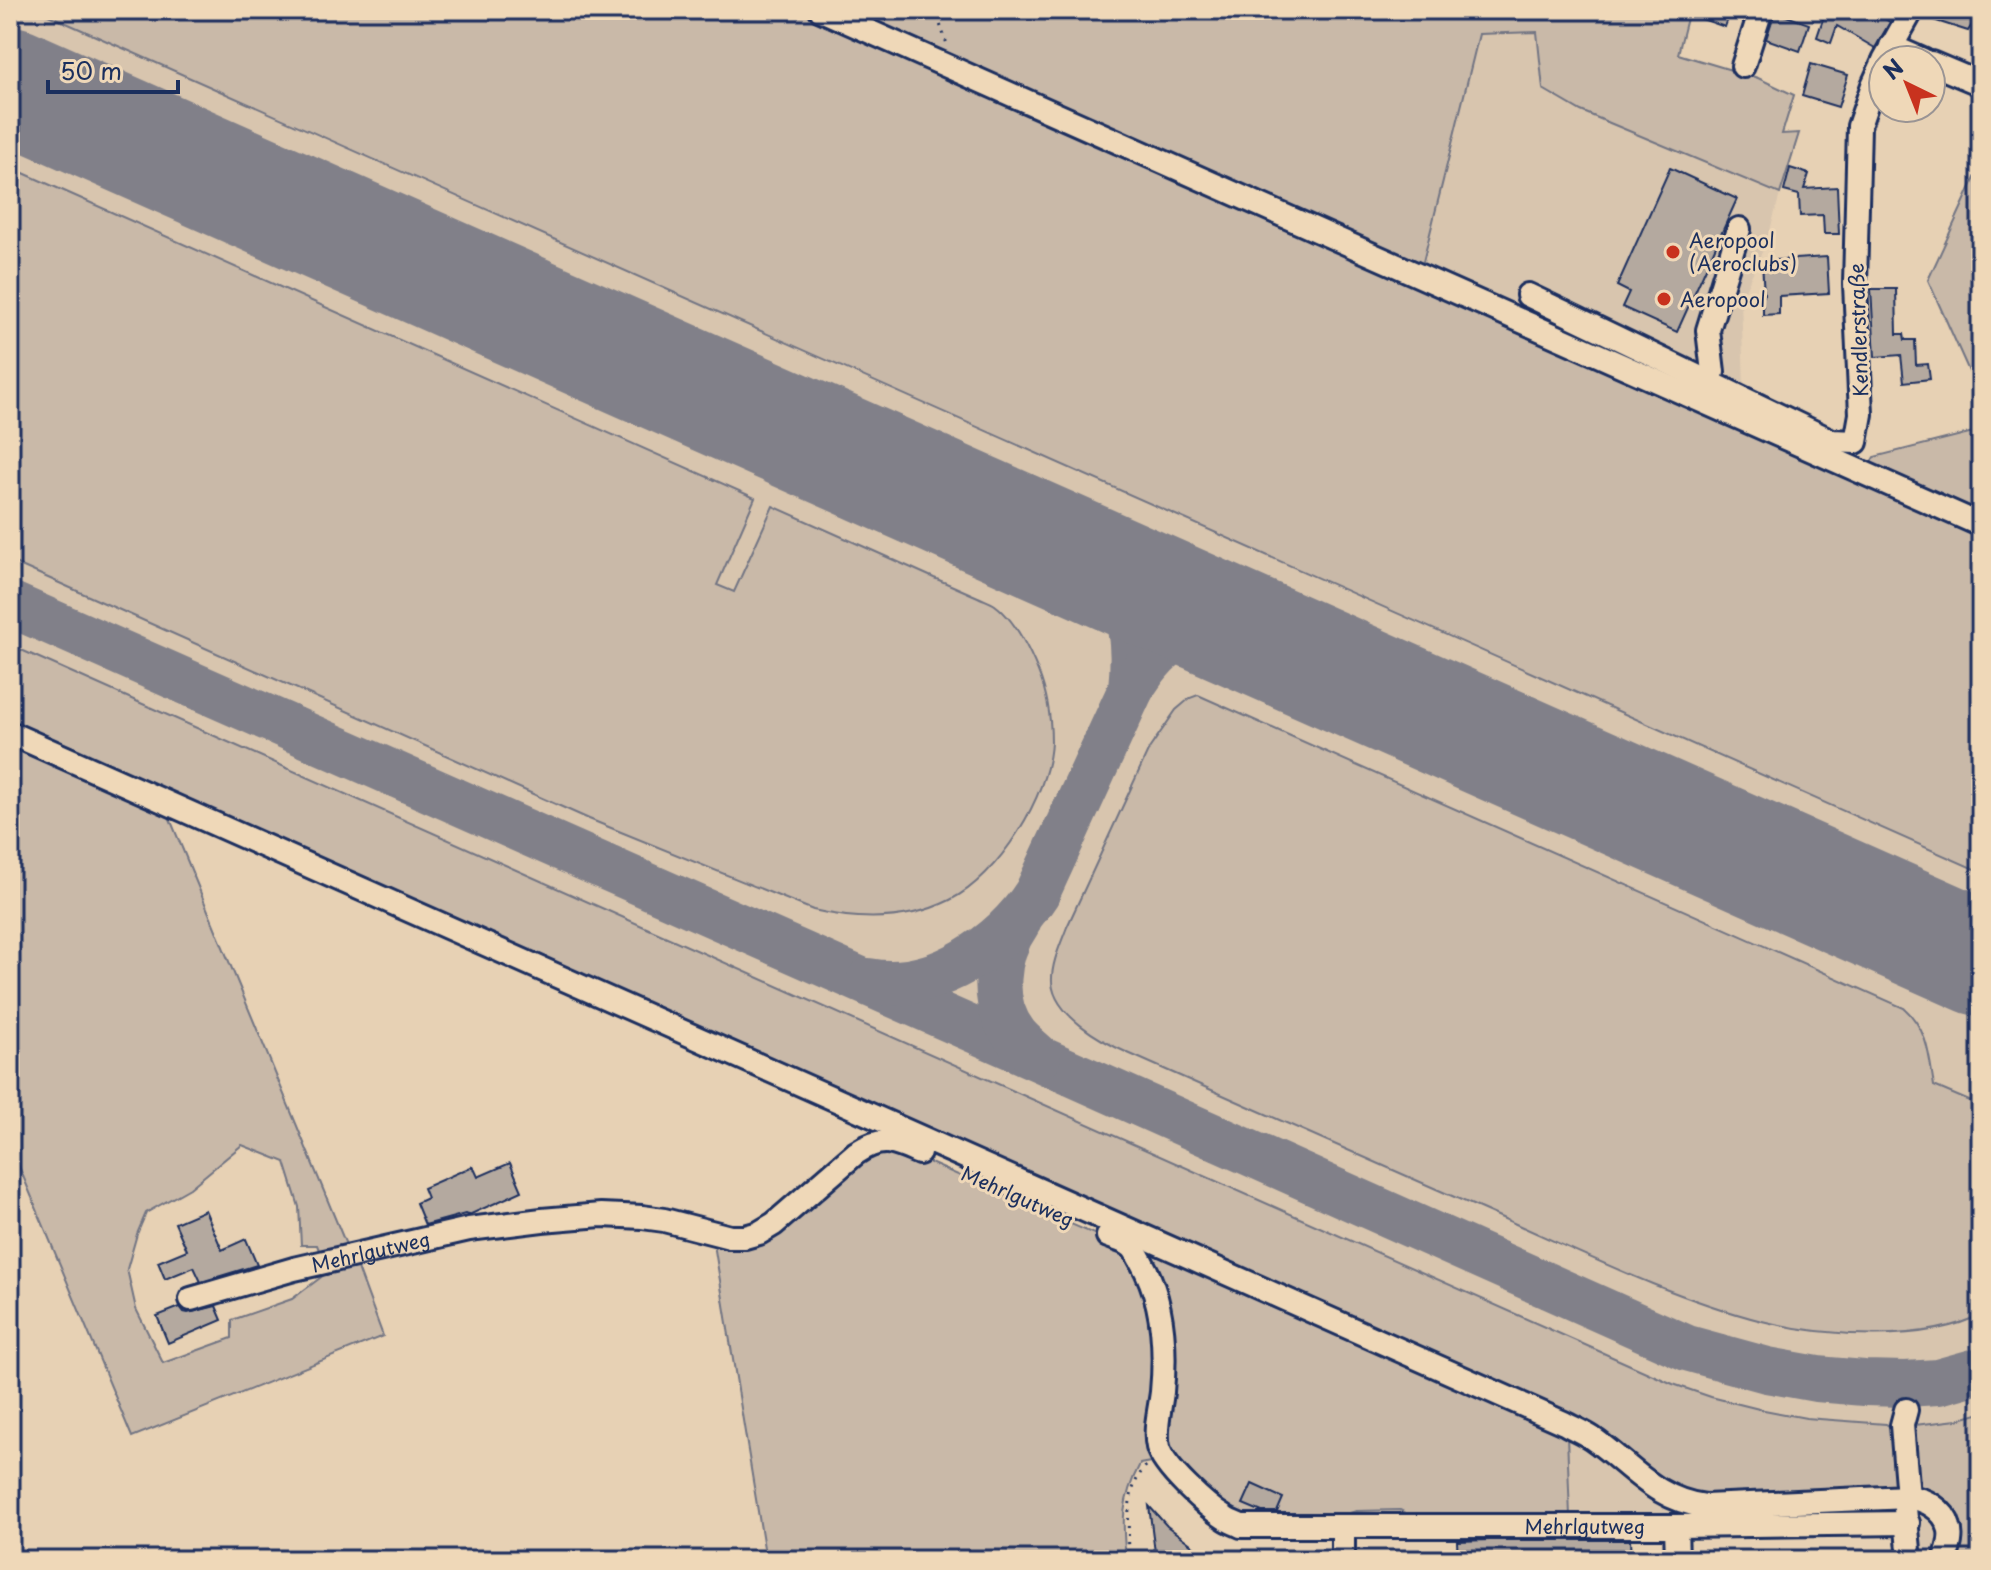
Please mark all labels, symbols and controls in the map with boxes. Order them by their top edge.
scale bar [48,44,178,94]
north arrow [1867,44,1947,124]
text: N [1875,50,1910,86]
text: 50 m [60,52,122,88]
place label: Aeropool (Aeroclubs) [1689,225,1797,278]
marker: Aeropool (Aeroclubs) [1664,243,1682,261]
street label: Kendlerstraße [1841,263,1875,397]
place label: Aeropool [1680,284,1766,314]
marker: Aeropool [1655,290,1673,308]
street label: Mehrlgutweg [957,1158,1079,1234]
street label: Mehrlgutweg [309,1223,433,1280]
street label: Mehrlgutweg [1524,1511,1645,1541]

